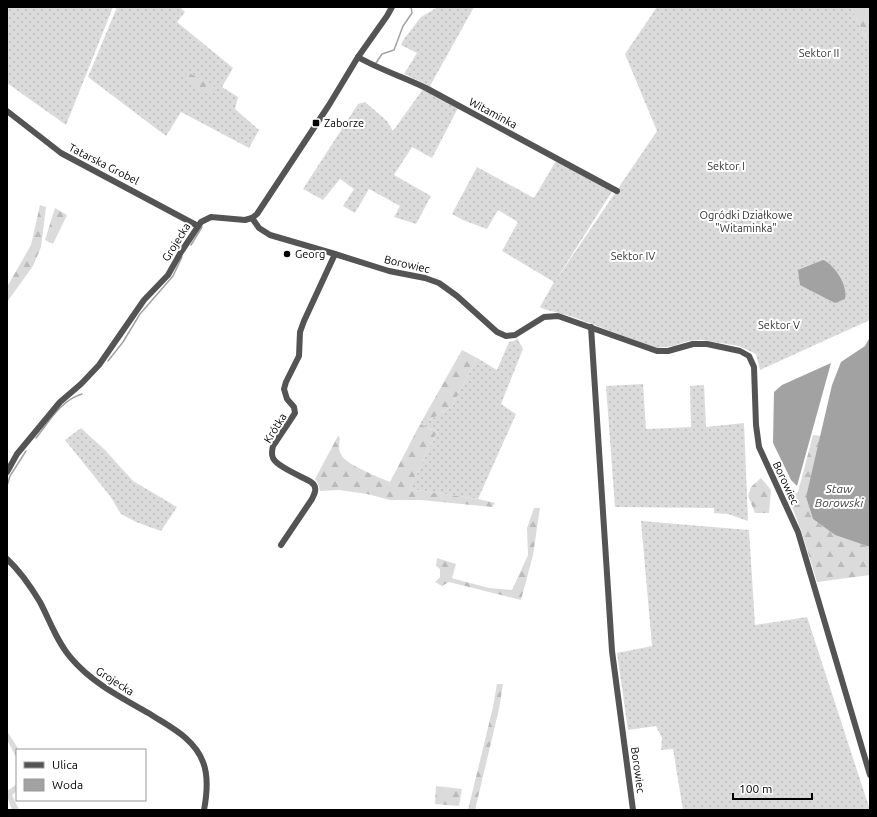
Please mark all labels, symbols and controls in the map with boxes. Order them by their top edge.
park label: Sektor II [799,47,839,59]
street label: Witaminka [467,95,519,131]
place label: Zaborze [324,117,364,129]
marker: Zaborze [311,118,321,128]
street label: Tatarska Grobel [67,141,141,187]
park label: Sektor I [707,160,745,172]
park label: Ogródki Działkowe "Witaminka" [699,209,793,234]
street label: Grojecka [160,221,192,263]
place label: Georg [295,248,325,260]
marker: Georg [282,249,292,259]
park label: Sektor IV [611,250,655,262]
street label: Borowiec [383,253,431,275]
park label: Sektor V [758,319,800,331]
street label: Krótka [261,411,289,445]
street label: Borowiec [771,459,801,507]
water label: Staw Borowski [815,482,864,509]
street label: Grojecka [94,664,136,698]
street label: Borowiec [629,746,647,794]
legend [16,749,146,801]
text: Ulica [52,758,78,771]
scale bar [733,775,812,801]
text: Woda [52,778,83,791]
text: 100 m [739,782,772,795]

